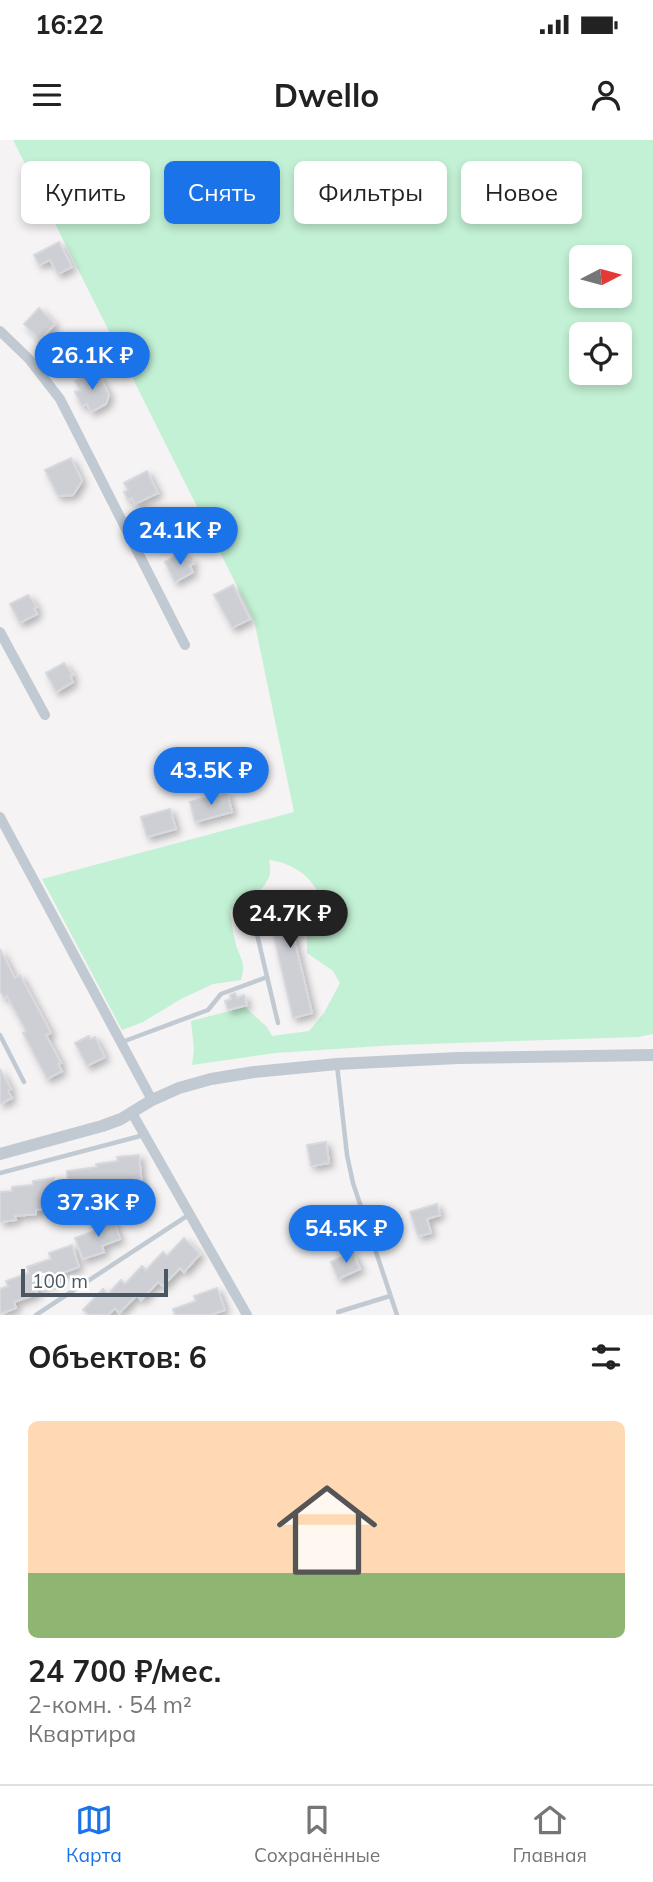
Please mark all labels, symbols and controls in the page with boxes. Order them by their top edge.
text: 16:22 [35,8,104,41]
text: Dwello [274,75,379,115]
icon: menu [28,76,66,114]
icon: person [587,76,625,114]
chip: Купить [21,161,150,224]
chip: Снять [164,161,280,224]
chip: Фильтры [294,161,447,224]
chip: Новое [461,161,582,224]
north arrow [569,245,632,308]
map controls [569,245,632,385]
button: locate [569,322,632,385]
pin: 26.1K ₽ [27,332,157,392]
text: 26.1K ₽ [51,340,133,369]
pin: 24.1K ₽ [115,508,245,567]
text: 24.1K ₽ [139,515,221,544]
pin: 43.5K ₽ [146,748,276,807]
text: 43.5K ₽ [170,755,252,784]
pin: 24.7K ₽ [225,890,355,950]
text: 24.7K ₽ [249,898,331,927]
pin: 37.3K ₽ [33,1180,163,1239]
text: 37.3K ₽ [57,1187,139,1216]
pin: 54.5K ₽ [281,1206,411,1265]
text: 54.5K ₽ [305,1213,387,1242]
scale bar [21,1266,168,1298]
text: 100 m [32,1269,88,1293]
text: Объектов: 6 [28,1338,207,1376]
icon: filters [587,1338,625,1376]
icon: home [264,1467,390,1593]
text: 24 700 ₽/мес. [28,1652,221,1690]
text: 2-комн. · 54 m² [28,1690,192,1719]
text: Квартира [28,1719,136,1748]
tab: Карта [66,1801,122,1867]
tab: Сохранённые [254,1801,380,1867]
tab: Главная [512,1801,587,1867]

